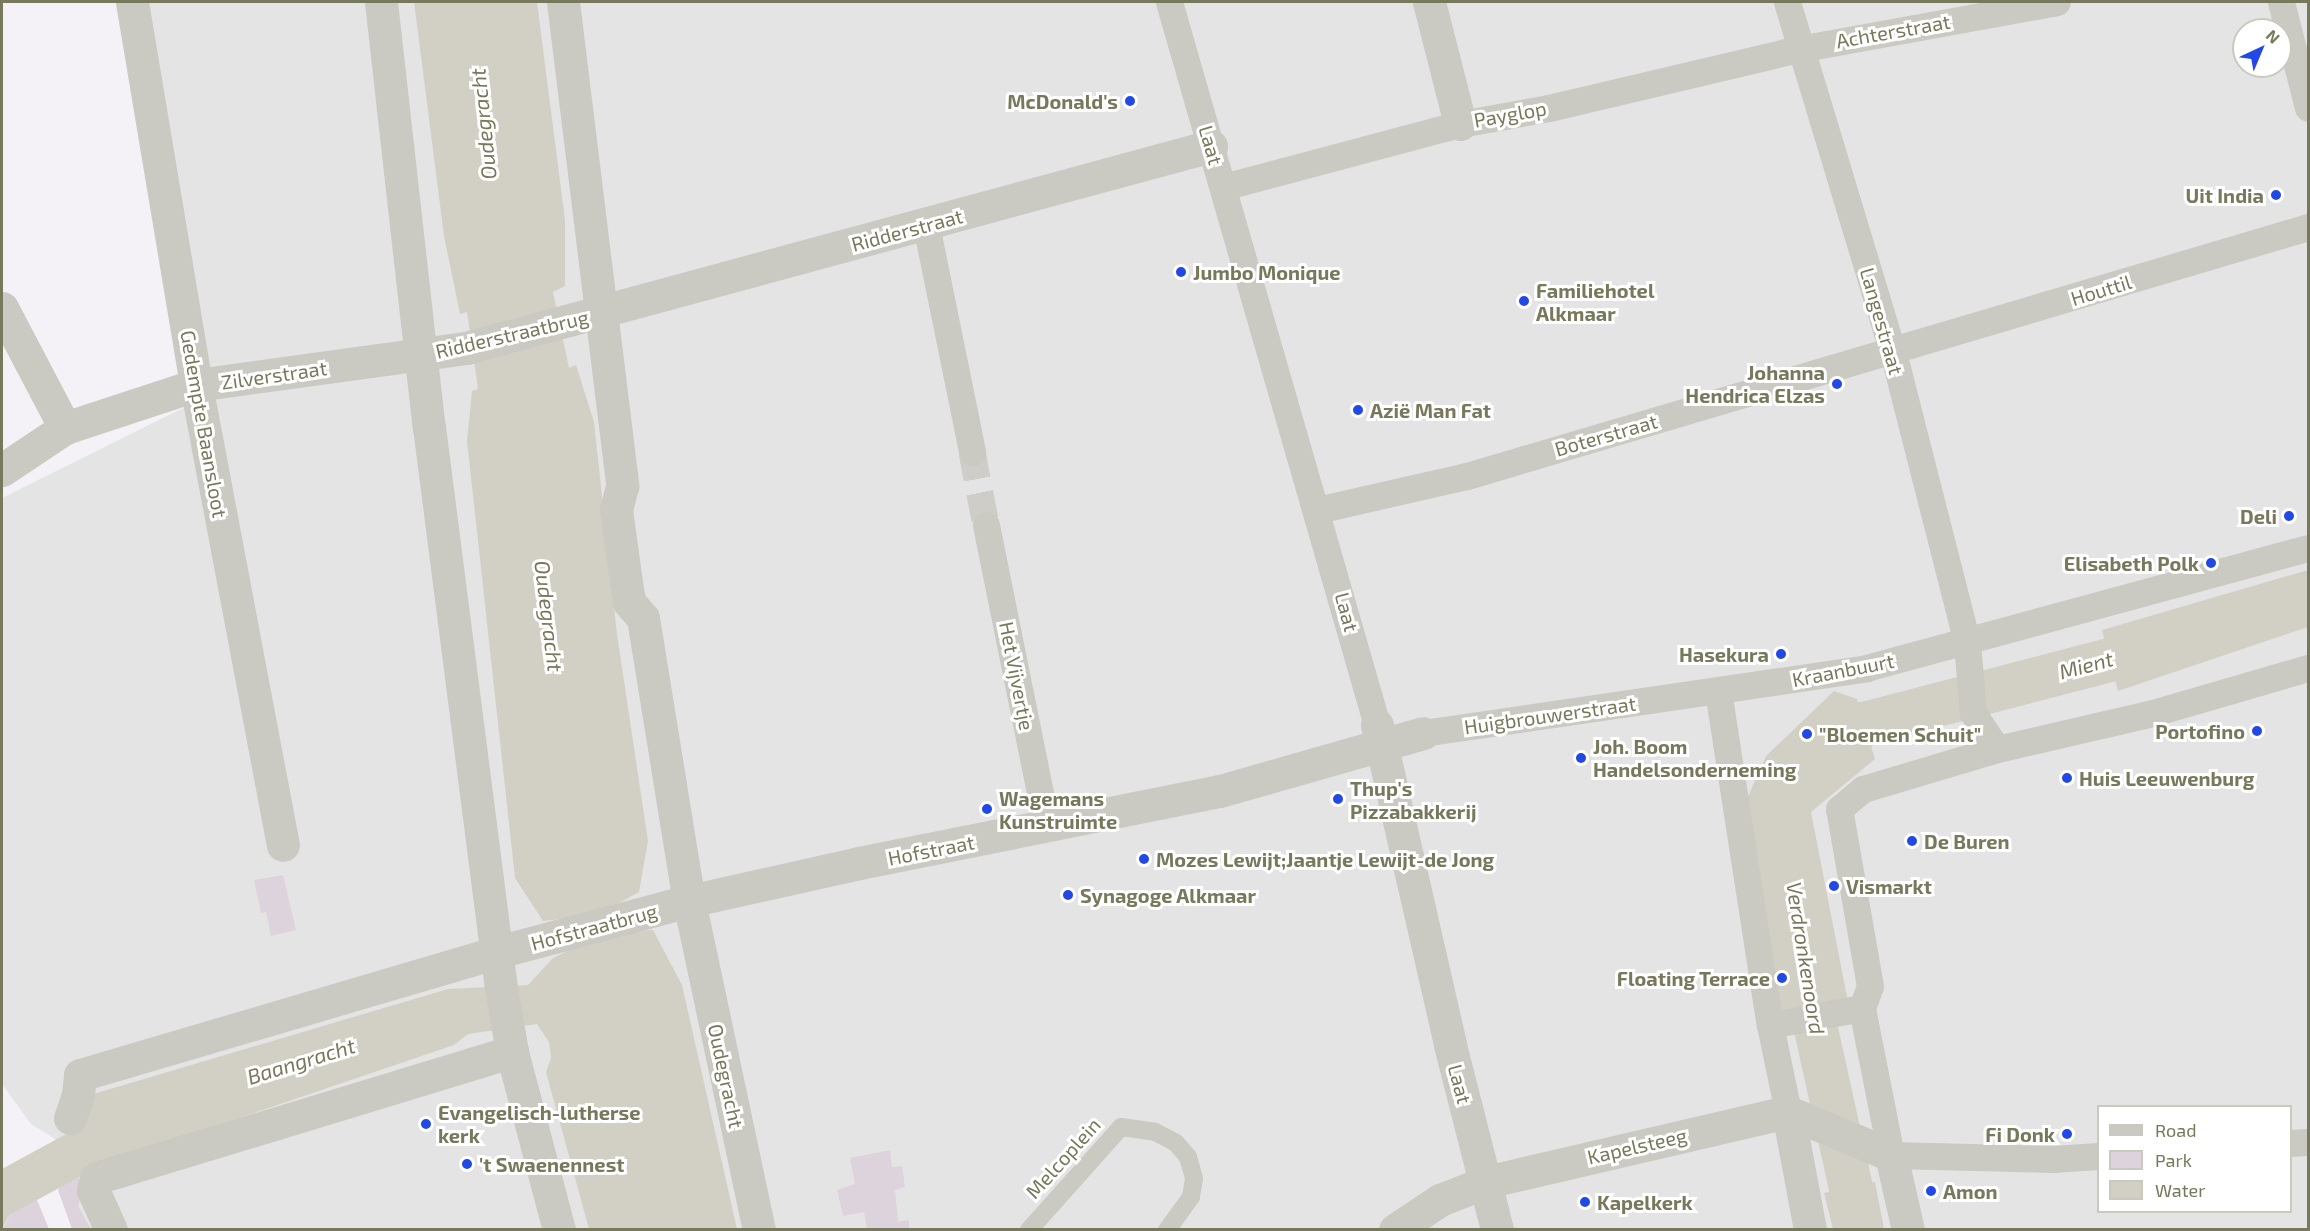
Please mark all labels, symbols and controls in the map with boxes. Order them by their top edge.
street label: Achterstraat [1834,9,1952,53]
north arrow [2232,18,2292,78]
text: N [2263,25,2284,47]
water label: Oudegracht [465,67,501,181]
place label: McDonald's [1007,89,1118,113]
marker: McDonald's [1123,94,1137,108]
street label: Payglop [1472,96,1548,132]
street label: Laat [1194,123,1228,167]
place label: Uit India [2186,183,2264,207]
marker: Uit India [2269,188,2283,202]
street label: Ridderstraat [849,204,965,256]
place label: Jumbo Monique [1193,260,1341,284]
marker: Jumbo Monique [1174,265,1188,279]
street label: Langestraat [1855,265,1909,377]
street label: Houttil [2068,269,2134,311]
place label: Familiehotel Alkmaar [1536,278,1654,325]
marker: Familiehotel Alkmaar [1517,294,1531,308]
street label: Ridderstraatbrug [433,305,591,363]
street label: Gedempte Baansloot [176,328,232,520]
street label: Zilverstraat [220,356,328,394]
place label: Johanna Hendrica Elzas [1685,360,1825,407]
marker: Johanna Hendrica Elzas [1830,377,1844,391]
place label: Azië Man Fat [1370,398,1491,422]
marker: Azië Man Fat [1351,403,1365,417]
street label: Boterstraat [1552,409,1660,461]
place label: Deli [2240,504,2277,528]
marker: Deli [2282,509,2296,523]
place label: Elisabeth Polk [2064,551,2199,575]
marker: Elisabeth Polk [2204,556,2218,570]
water label: Oudegracht [530,559,568,673]
street label: Laat [1330,590,1364,634]
street label: Het Vijvertje [995,619,1039,733]
place label: Hasekura [1679,642,1769,666]
water label: Mient [2056,646,2116,684]
marker: Hasekura [1774,647,1788,661]
street label: Kraanbuurt [1790,648,1896,692]
street label: Huigbrouwerstraat [1462,691,1638,739]
place label: Portofino [2155,719,2245,743]
place label: "Bloemen Schuit" [1819,722,1981,746]
marker: Portofino [2250,724,2264,738]
marker: "Bloemen Schuit" [1800,727,1814,741]
place label: Joh. Boom Handelsonderneming [1593,734,1796,781]
marker: Joh. Boom Handelsonderneming [1574,751,1588,765]
place label: Huis Leeuwenburg [2079,766,2254,790]
marker: Huis Leeuwenburg [2060,771,2074,785]
place label: Thup's Pizzabakkerij [1350,776,1476,823]
place label: Wagemans Kunstruimte [999,786,1117,833]
marker: Thup's Pizzabakkerij [1331,792,1345,806]
marker: Wagemans Kunstruimte [980,802,994,816]
place label: De Buren [1924,829,2010,853]
street label: Hofstraat [886,830,976,870]
marker: De Buren [1905,834,1919,848]
place label: Mozes Lewijt;Jaantje Lewijt-de Jong [1156,847,1495,871]
marker: Mozes Lewijt;Jaantje Lewijt-de Jong [1137,852,1151,866]
place label: Vismarkt [1846,874,1932,898]
marker: Vismarkt [1827,879,1841,893]
water label: Verdronkenoord [1782,880,1830,1036]
place label: Synagoge Alkmaar [1080,883,1256,907]
marker: Synagoge Alkmaar [1061,888,1075,902]
street label: Hofstraatbrug [528,899,660,955]
place label: Floating Terrace [1616,966,1770,990]
marker: Floating Terrace [1775,971,1789,985]
street label: Oudegracht [703,1022,749,1130]
water label: Baangracht [244,1033,358,1089]
street label: Laat [1443,1062,1477,1106]
place label: Evangelisch-lutherse kerk [438,1100,640,1147]
legend [2097,1105,2292,1213]
street label: Melcoplein [1021,1113,1105,1203]
marker: Evangelisch-lutherse kerk [419,1117,433,1131]
text: Road [2155,1119,2196,1141]
place label: Fi Donk [1985,1122,2055,1146]
street label: Kapelsteeg [1585,1123,1689,1169]
marker: Fi Donk [2060,1127,2074,1141]
text: Park [2155,1149,2192,1171]
place label: 't Swaenennest [479,1152,624,1176]
marker: 't Swaenennest [460,1157,474,1171]
place label: Amon [1943,1179,1997,1203]
text: Water [2155,1179,2205,1201]
marker: Amon [1924,1184,1938,1198]
place label: Kapelkerk [1597,1190,1693,1214]
marker: Kapelkerk [1578,1195,1592,1209]

